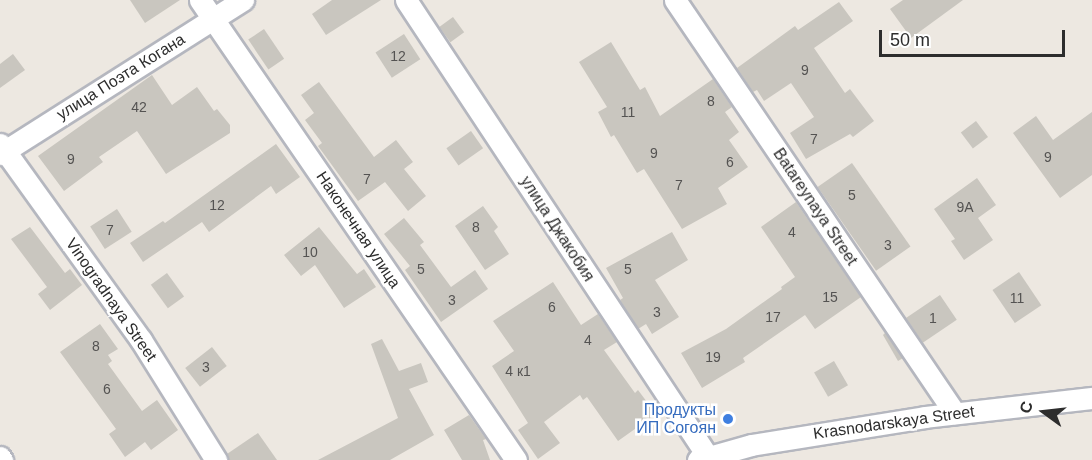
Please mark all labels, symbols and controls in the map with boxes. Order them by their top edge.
scale bar [882,18,1068,56]
street label: улица Поэта Когана [53,30,189,124]
text: 50 m [890,30,930,50]
house number: 12 [390,48,406,64]
house number: 9 [801,62,809,78]
house number: 8 [707,93,715,109]
house number: 42 [131,99,147,115]
house number: 11 [621,104,635,120]
house number: 7 [810,131,818,147]
house number: 9 [650,145,658,161]
street label: Batareynaya Street [769,145,861,269]
house number: 9 [1044,149,1052,165]
house number: 9 [67,151,75,167]
house number: 6 [726,154,734,170]
street label: Наконечная улица [312,168,404,292]
house number: 7 [363,171,371,187]
street label: улица Джакобия [516,173,598,285]
house number: 7 [675,177,683,193]
house number: 5 [848,187,856,203]
house number: 12 [209,197,225,213]
house number: 9А [956,199,974,215]
house number: 8 [472,219,480,235]
house number: 7 [106,222,114,238]
house number: 4 [788,224,796,240]
street label: Vinogradnaya Street [61,235,161,365]
house number: 3 [884,237,892,253]
house number: 10 [302,244,318,260]
house number: 5 [417,261,425,277]
house number: 5 [624,261,632,277]
house number: 15 [822,289,838,305]
house number: 11 [1010,290,1024,306]
house number: 3 [448,292,456,308]
house number: 6 [548,299,556,315]
house number: 3 [653,304,661,320]
house number: 17 [765,309,781,325]
house number: 1 [929,310,937,326]
house number: 4 [584,332,592,348]
house number: 8 [92,338,100,354]
house number: 19 [705,349,721,365]
house number: 3 [202,359,210,375]
house number: 4 к1 [505,363,531,379]
house number: 6 [103,381,111,397]
north arrow [1014,382,1074,442]
text: С [1016,399,1036,415]
place label: Продукты ИП Согоян [636,400,716,438]
street label: Krasnodarskaya Street [812,402,976,444]
marker: Продукты ИП Согоян [721,412,735,426]

